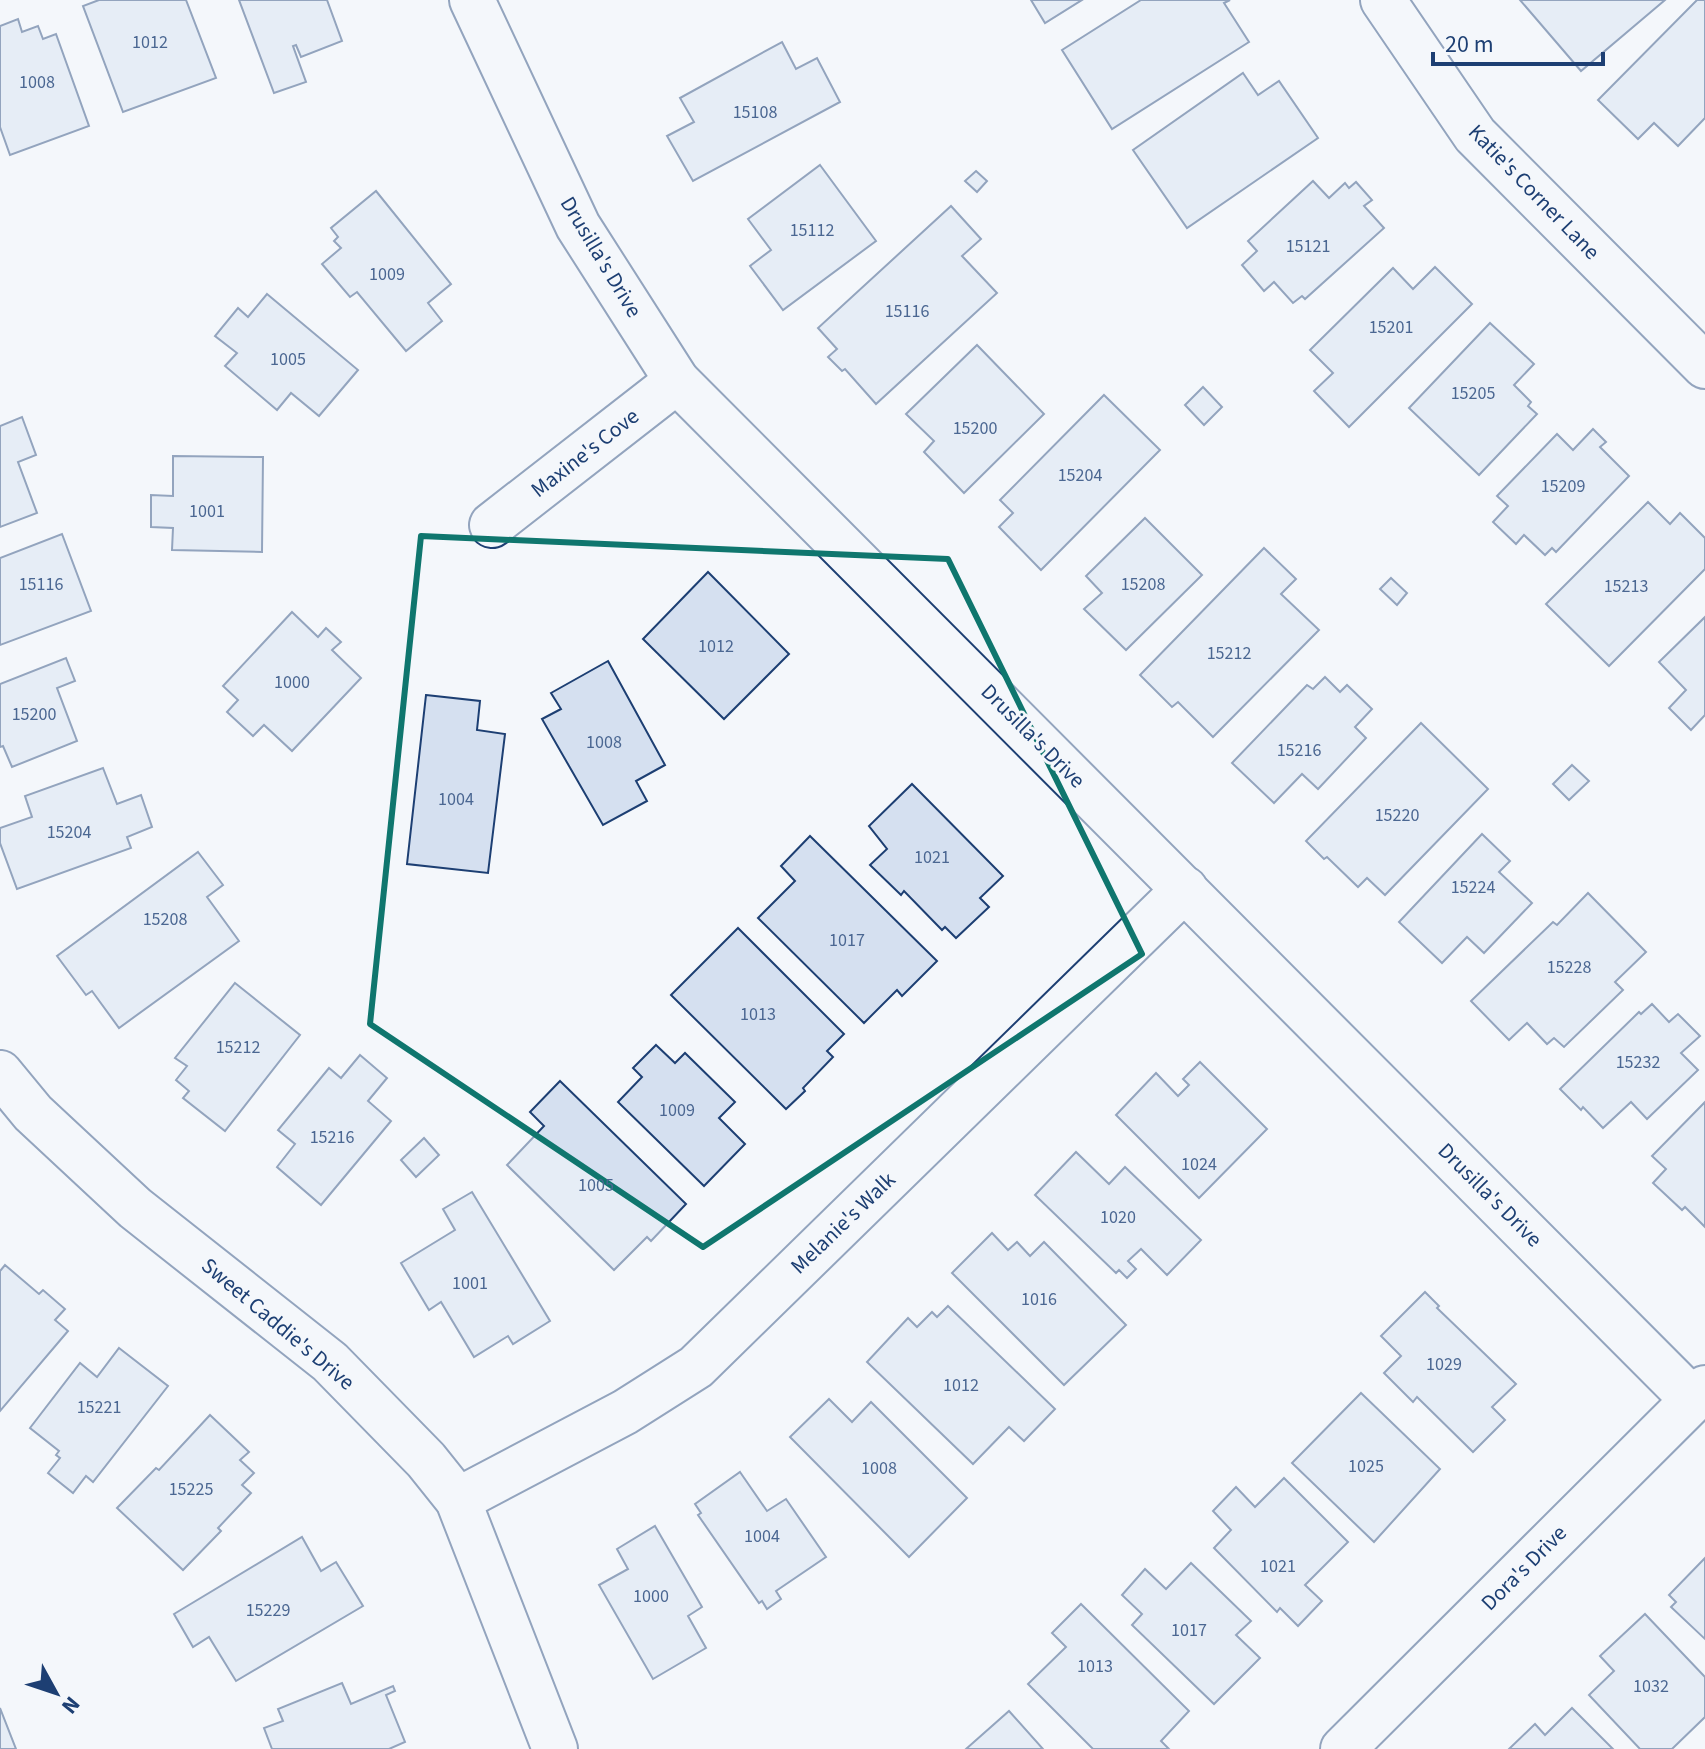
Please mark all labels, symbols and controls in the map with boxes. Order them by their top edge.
scale bar [1433,16,1603,66]
text: 20 m [1445,27,1494,62]
house number: 1012 [132,30,168,55]
house number: 1008 [19,70,55,95]
house number: 15108 [733,100,777,125]
street label: Katie's Corner Lane [1461,117,1607,267]
street label: Drusilla's Drive [552,190,650,324]
house number: 15112 [790,218,834,243]
house number: 15121 [1286,234,1330,259]
house number: 1009 [369,262,405,287]
house number: 15116 [885,299,929,324]
house number: 15201 [1369,315,1413,340]
house number: 1005 [270,347,306,372]
house number: 15205 [1451,381,1495,406]
street label: Maxine's Cove [524,400,646,505]
house number: 15200 [953,416,997,441]
house number: 15204 [1058,463,1102,488]
house number: 15209 [1541,474,1585,499]
house number: 1001 [189,499,225,524]
house number: 15116 [19,572,63,597]
house number: 15208 [1121,572,1165,597]
house number: 15213 [1604,574,1648,599]
house number: 1012 [698,634,734,659]
house number: 15212 [1207,641,1251,666]
house number: 1000 [274,670,310,695]
street label: Drusilla's Drive [973,676,1093,796]
house number: 15200 [12,702,56,727]
house number: 1008 [586,730,622,755]
house number: 15216 [1277,738,1321,763]
house number: 1004 [438,787,474,812]
house number: 15220 [1375,803,1419,828]
house number: 15204 [47,820,91,845]
house number: 1021 [914,845,950,870]
house number: 15224 [1451,875,1495,900]
house number: 15208 [143,907,187,932]
house number: 1017 [829,928,865,953]
house number: 15228 [1547,955,1591,980]
house number: 1013 [740,1002,776,1027]
house number: 15212 [216,1035,260,1060]
house number: 15232 [1616,1050,1660,1075]
house number: 1009 [659,1098,695,1123]
house number: 15216 [310,1125,354,1150]
street label: Drusilla's Drive [1430,1135,1550,1255]
house number: 1024 [1181,1152,1217,1177]
street label: Melanie's Walk [783,1164,903,1281]
house number: 1005 [578,1173,614,1198]
house number: 1020 [1100,1205,1136,1230]
street label: Sweet Caddie's Drive [194,1250,362,1398]
house number: 1001 [452,1271,488,1296]
house number: 1016 [1021,1287,1057,1312]
house number: 1029 [1426,1352,1462,1377]
house number: 1012 [943,1373,979,1398]
house number: 15221 [77,1395,121,1420]
house number: 1025 [1348,1454,1384,1479]
house number: 1008 [861,1456,897,1481]
house number: 15225 [169,1477,213,1502]
street label: Dora's Drive [1474,1518,1574,1618]
house number: 1004 [744,1524,780,1549]
house number: 1021 [1260,1554,1296,1579]
house number: 1000 [633,1584,669,1609]
house number: 15229 [246,1598,290,1623]
house number: 1017 [1171,1618,1207,1643]
north arrow [16,1653,96,1733]
house number: 1013 [1077,1654,1113,1679]
house number: 1032 [1633,1674,1669,1699]
text: N [54,1689,88,1721]

